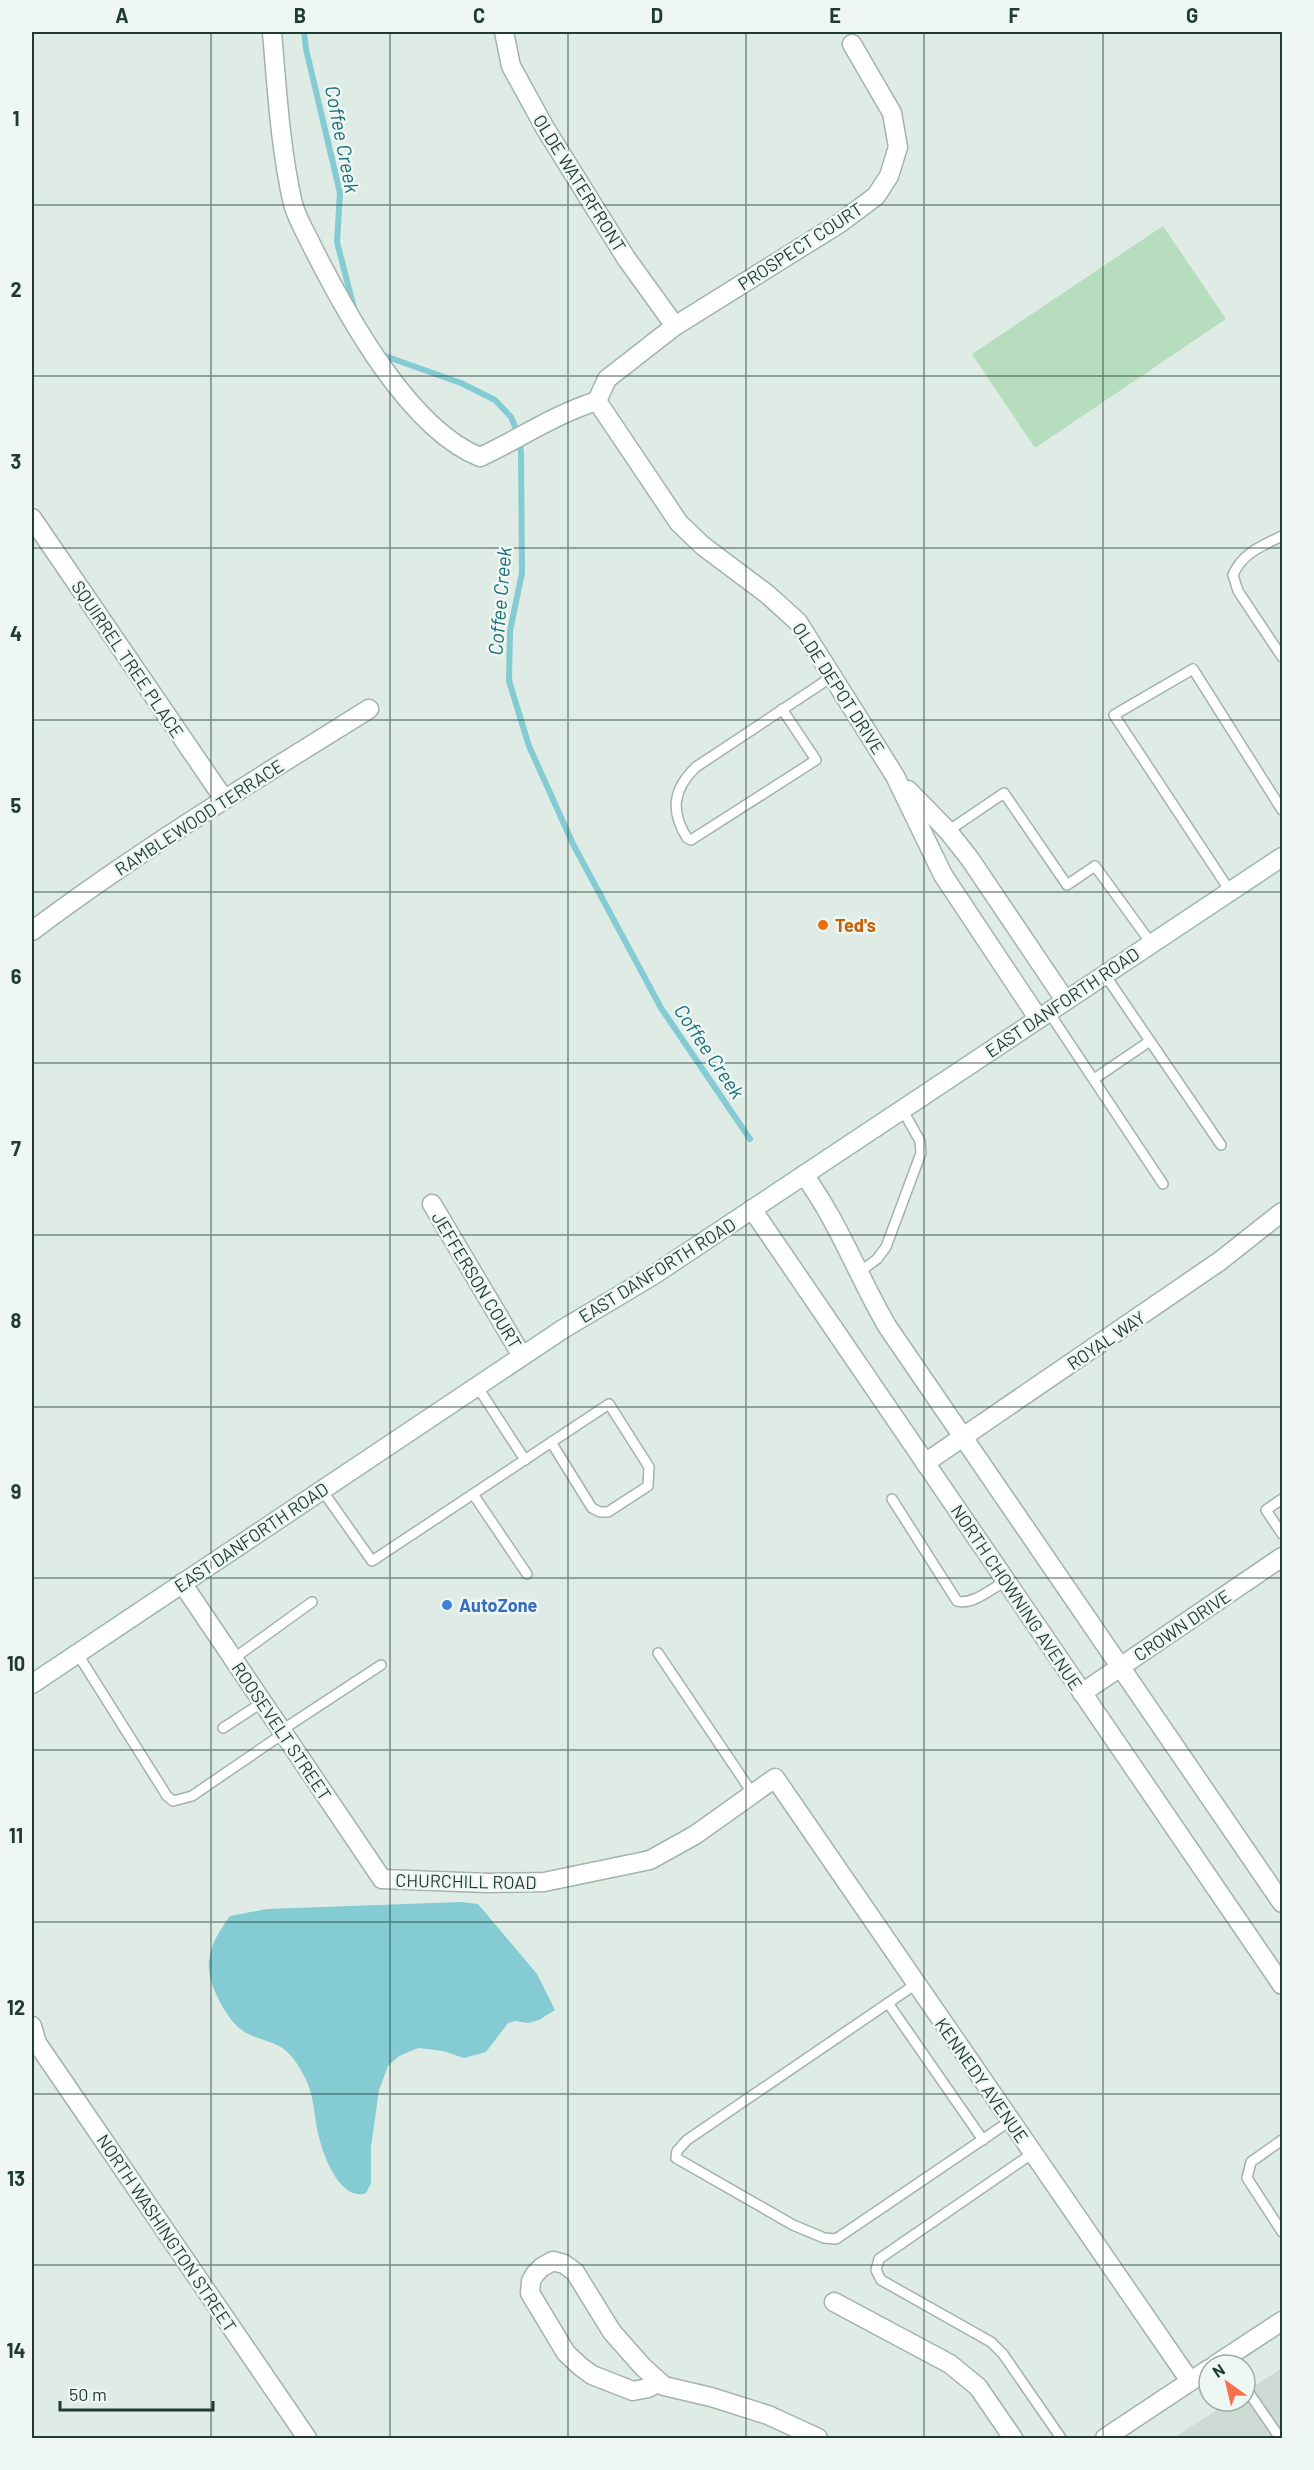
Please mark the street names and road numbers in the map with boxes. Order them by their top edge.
street label: OLDE WATERFRONT [529,110,631,256]
street label: PROSPECT COURT [733,197,867,295]
street label: SQUIRREL TREE PLACE [67,576,189,742]
street label: OLDE DEPOT DRIVE [788,618,890,758]
street label: RAMBLEWOOD TERRACE [110,754,288,880]
street label: EAST DANFORTH ROAD [981,942,1143,1062]
street label: JEFFERSON COURT [427,1207,527,1353]
street label: EAST DANFORTH ROAD [574,1213,740,1327]
street label: ROYAL WAY [1063,1306,1149,1374]
street label: EAST DANFORTH ROAD [170,1477,332,1597]
street label: NORTH CHOWNING AVENUE [947,1500,1087,1694]
street label: CROWN DRIVE [1129,1584,1235,1666]
street label: ROOSEVELT STREET [228,1658,336,1804]
street label: CHURCHILL ROAD [395,1869,537,1893]
street label: KENNEDY AVENUE [931,2013,1033,2147]
street label: NORTH WASHINGTON STREET [92,2130,242,2336]

